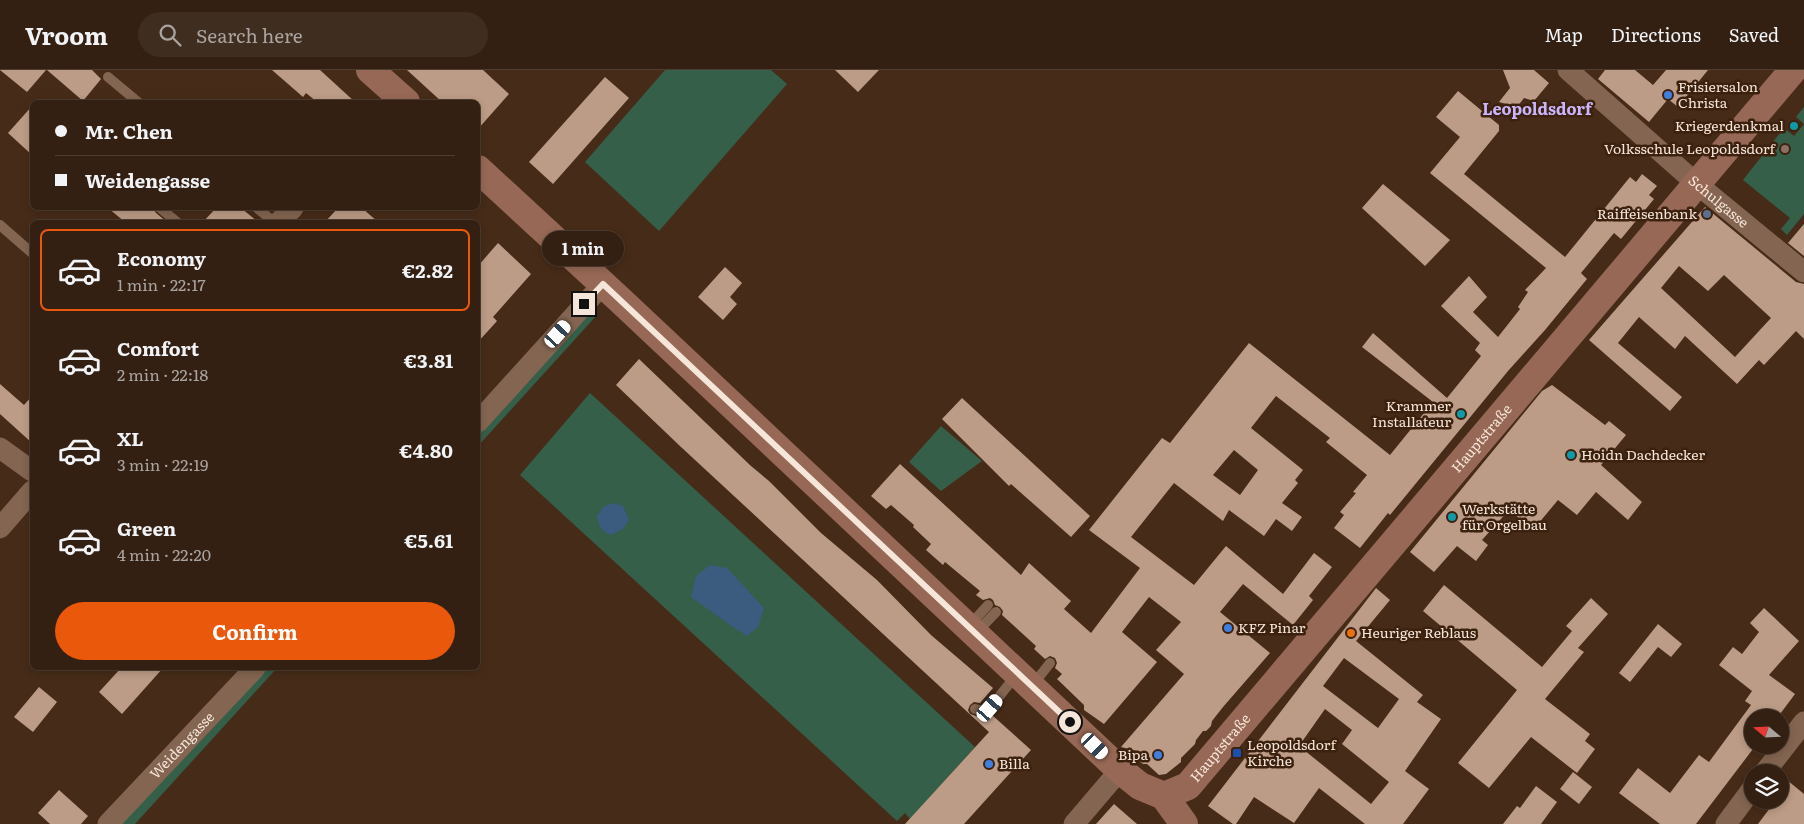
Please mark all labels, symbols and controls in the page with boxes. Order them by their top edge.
search box [138,12,488,57]
text: Vroom [25,17,108,52]
icon: search [156,21,184,49]
text: Search here [196,21,303,49]
text: Map [1545,21,1583,48]
text: Directions [1611,21,1701,48]
text: Saved [1729,21,1779,48]
place label: Frisiersalon Christa [1678,76,1758,112]
marker: Frisiersalon Christa [1662,89,1674,101]
district label: Leopoldsdorf [1482,96,1594,120]
place label: Kriegerdenkmal [1675,115,1784,135]
text: Mr. Chen [85,117,173,145]
marker: Kriegerdenkmal [1788,120,1800,132]
place label: Volksschule Leopoldsdorf [1604,138,1777,158]
marker: Volksschule Leopoldsdorf [1779,143,1791,155]
text: Weidengasse [85,166,210,194]
street label: Schulgasse [1685,170,1754,232]
place label: Raiffeisenbank [1597,203,1697,223]
marker: Raiffeisenbank [1701,208,1713,220]
callout: 1 min [543,232,625,266]
text: 1 min [562,236,604,260]
text: Economy [117,244,206,272]
icon: car [57,248,102,293]
text: €2.82 [402,256,453,284]
text: 1 min · 22:17 [117,272,206,296]
route end [573,293,595,315]
car [542,318,573,350]
text: Comfort [117,334,199,362]
icon: car [57,338,102,383]
text: €3.81 [404,346,453,374]
text: 2 min · 22:18 [117,362,208,386]
place label: Krammer Installateur [1372,395,1451,431]
street label: Hauptstraße [1446,399,1516,476]
marker: Krammer Installateur [1455,408,1467,420]
text: XL [117,424,144,452]
icon: car [57,428,102,473]
text: €4.80 [399,436,453,464]
place label: Hoidn Dachdecker [1581,444,1705,464]
marker: Hoidn Dachdecker [1565,449,1577,461]
text: 3 min · 22:19 [117,452,208,476]
place label: Werkstätte für Orgelbau [1462,498,1547,534]
marker: Werkstätte für Orgelbau [1446,511,1458,523]
text: Green [117,514,176,542]
icon: car [57,518,102,563]
text: €5.61 [404,526,453,554]
text: 4 min · 22:20 [117,542,211,566]
button: Confirm [55,602,455,660]
place label: KFZ Pinar [1238,617,1306,637]
marker: KFZ Pinar [1222,622,1234,634]
place label: Heuriger Reblaus [1361,622,1476,642]
marker: Heuriger Reblaus [1345,627,1357,639]
car [974,692,1005,724]
street label: Weidengasse [145,707,218,783]
street label: Hauptstraße [1185,709,1254,786]
north arrow [1744,709,1789,754]
map controls [1744,709,1789,809]
route start [1059,711,1081,733]
car [1079,730,1111,762]
place label: Leopoldsdorf Kirche [1247,734,1337,770]
place label: Bipa [1118,744,1148,764]
marker: Leopoldsdorf Kirche [1231,747,1243,759]
marker: Bipa [1152,749,1164,761]
place label: Billa [999,753,1030,773]
marker: Billa [983,758,995,770]
button: layers [1744,764,1789,809]

